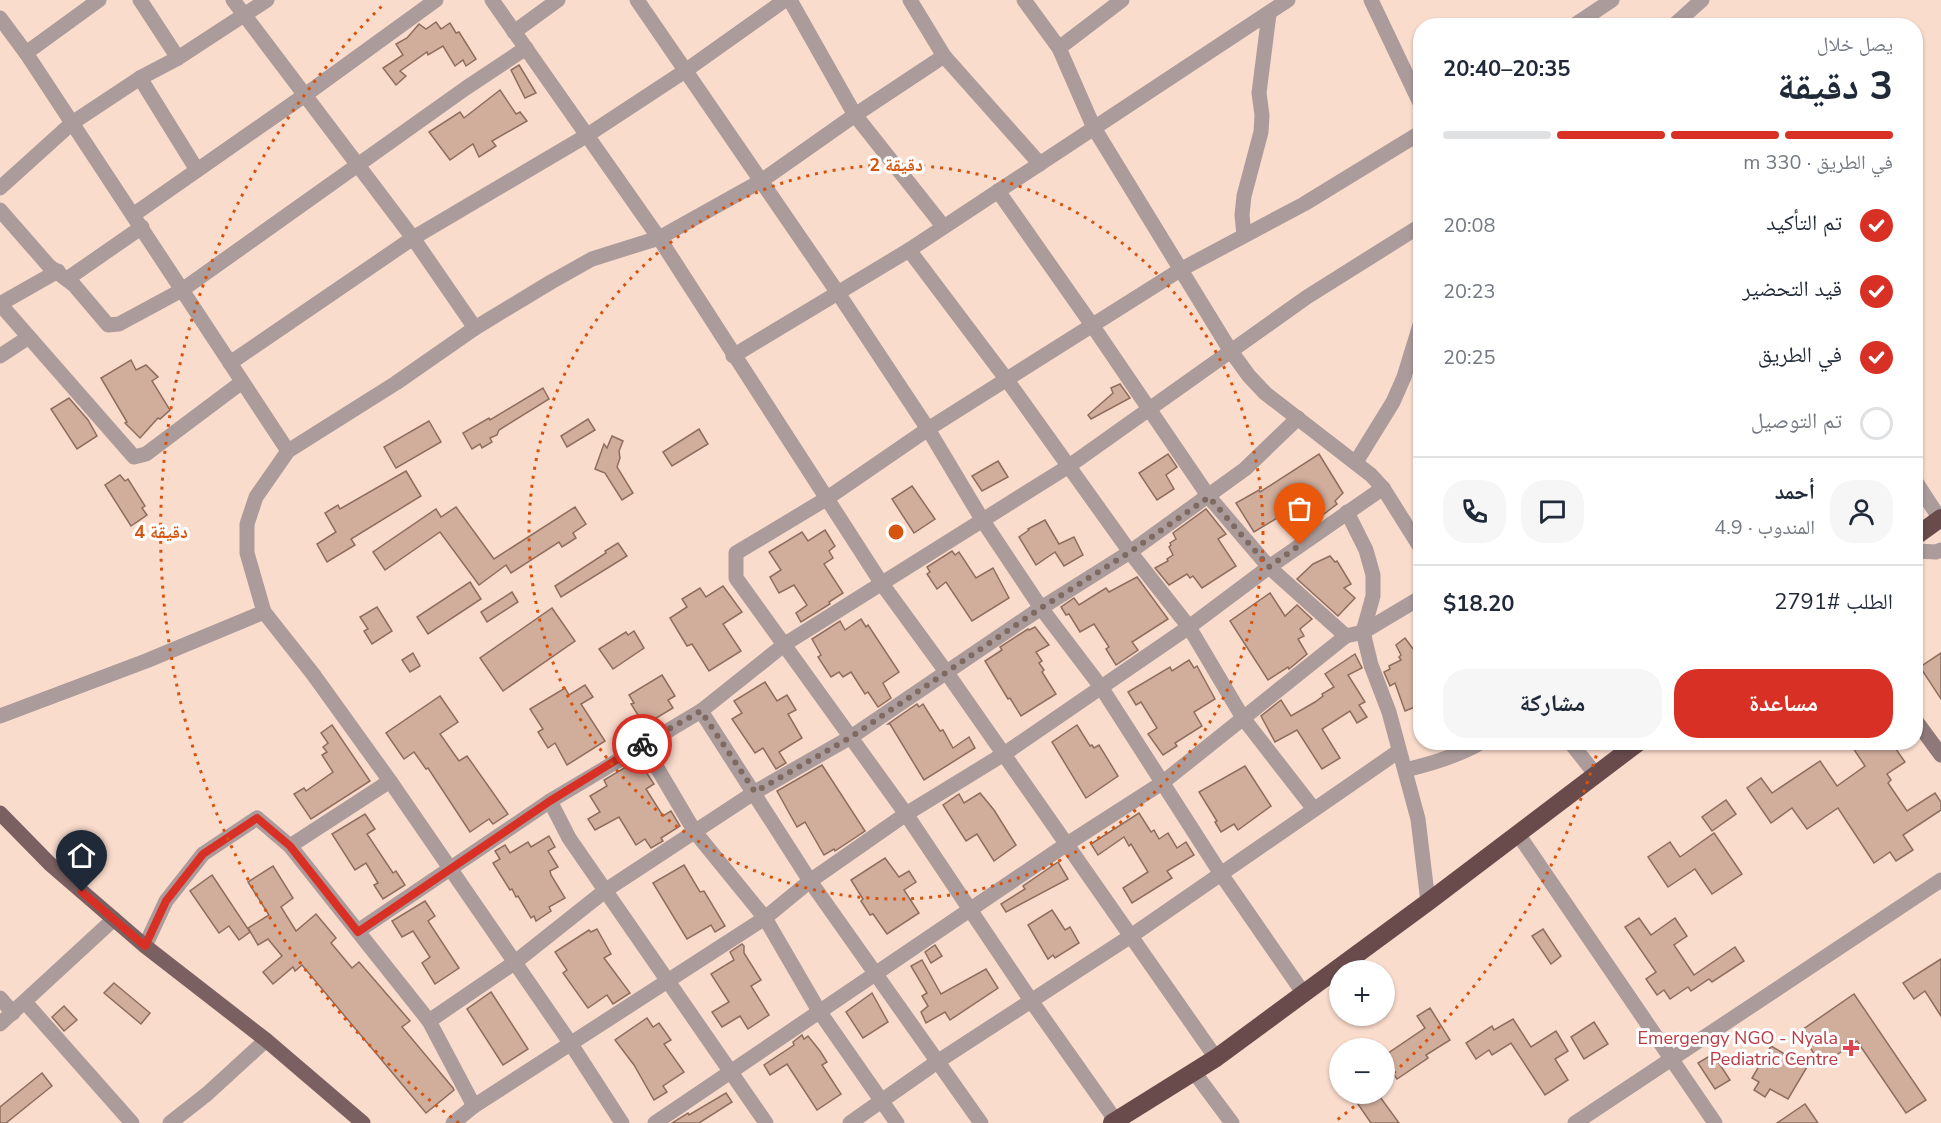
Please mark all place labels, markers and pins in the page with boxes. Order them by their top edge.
pin [1274,483,1325,545]
centre of rings [886,522,906,542]
pin [56,830,107,892]
place label: Emergengy NGO - Nyala Pediatric Centre [1638,1026,1838,1071]
marker: Emergengy NGO - Nyala Pediatric Centre [1842,1039,1860,1057]

